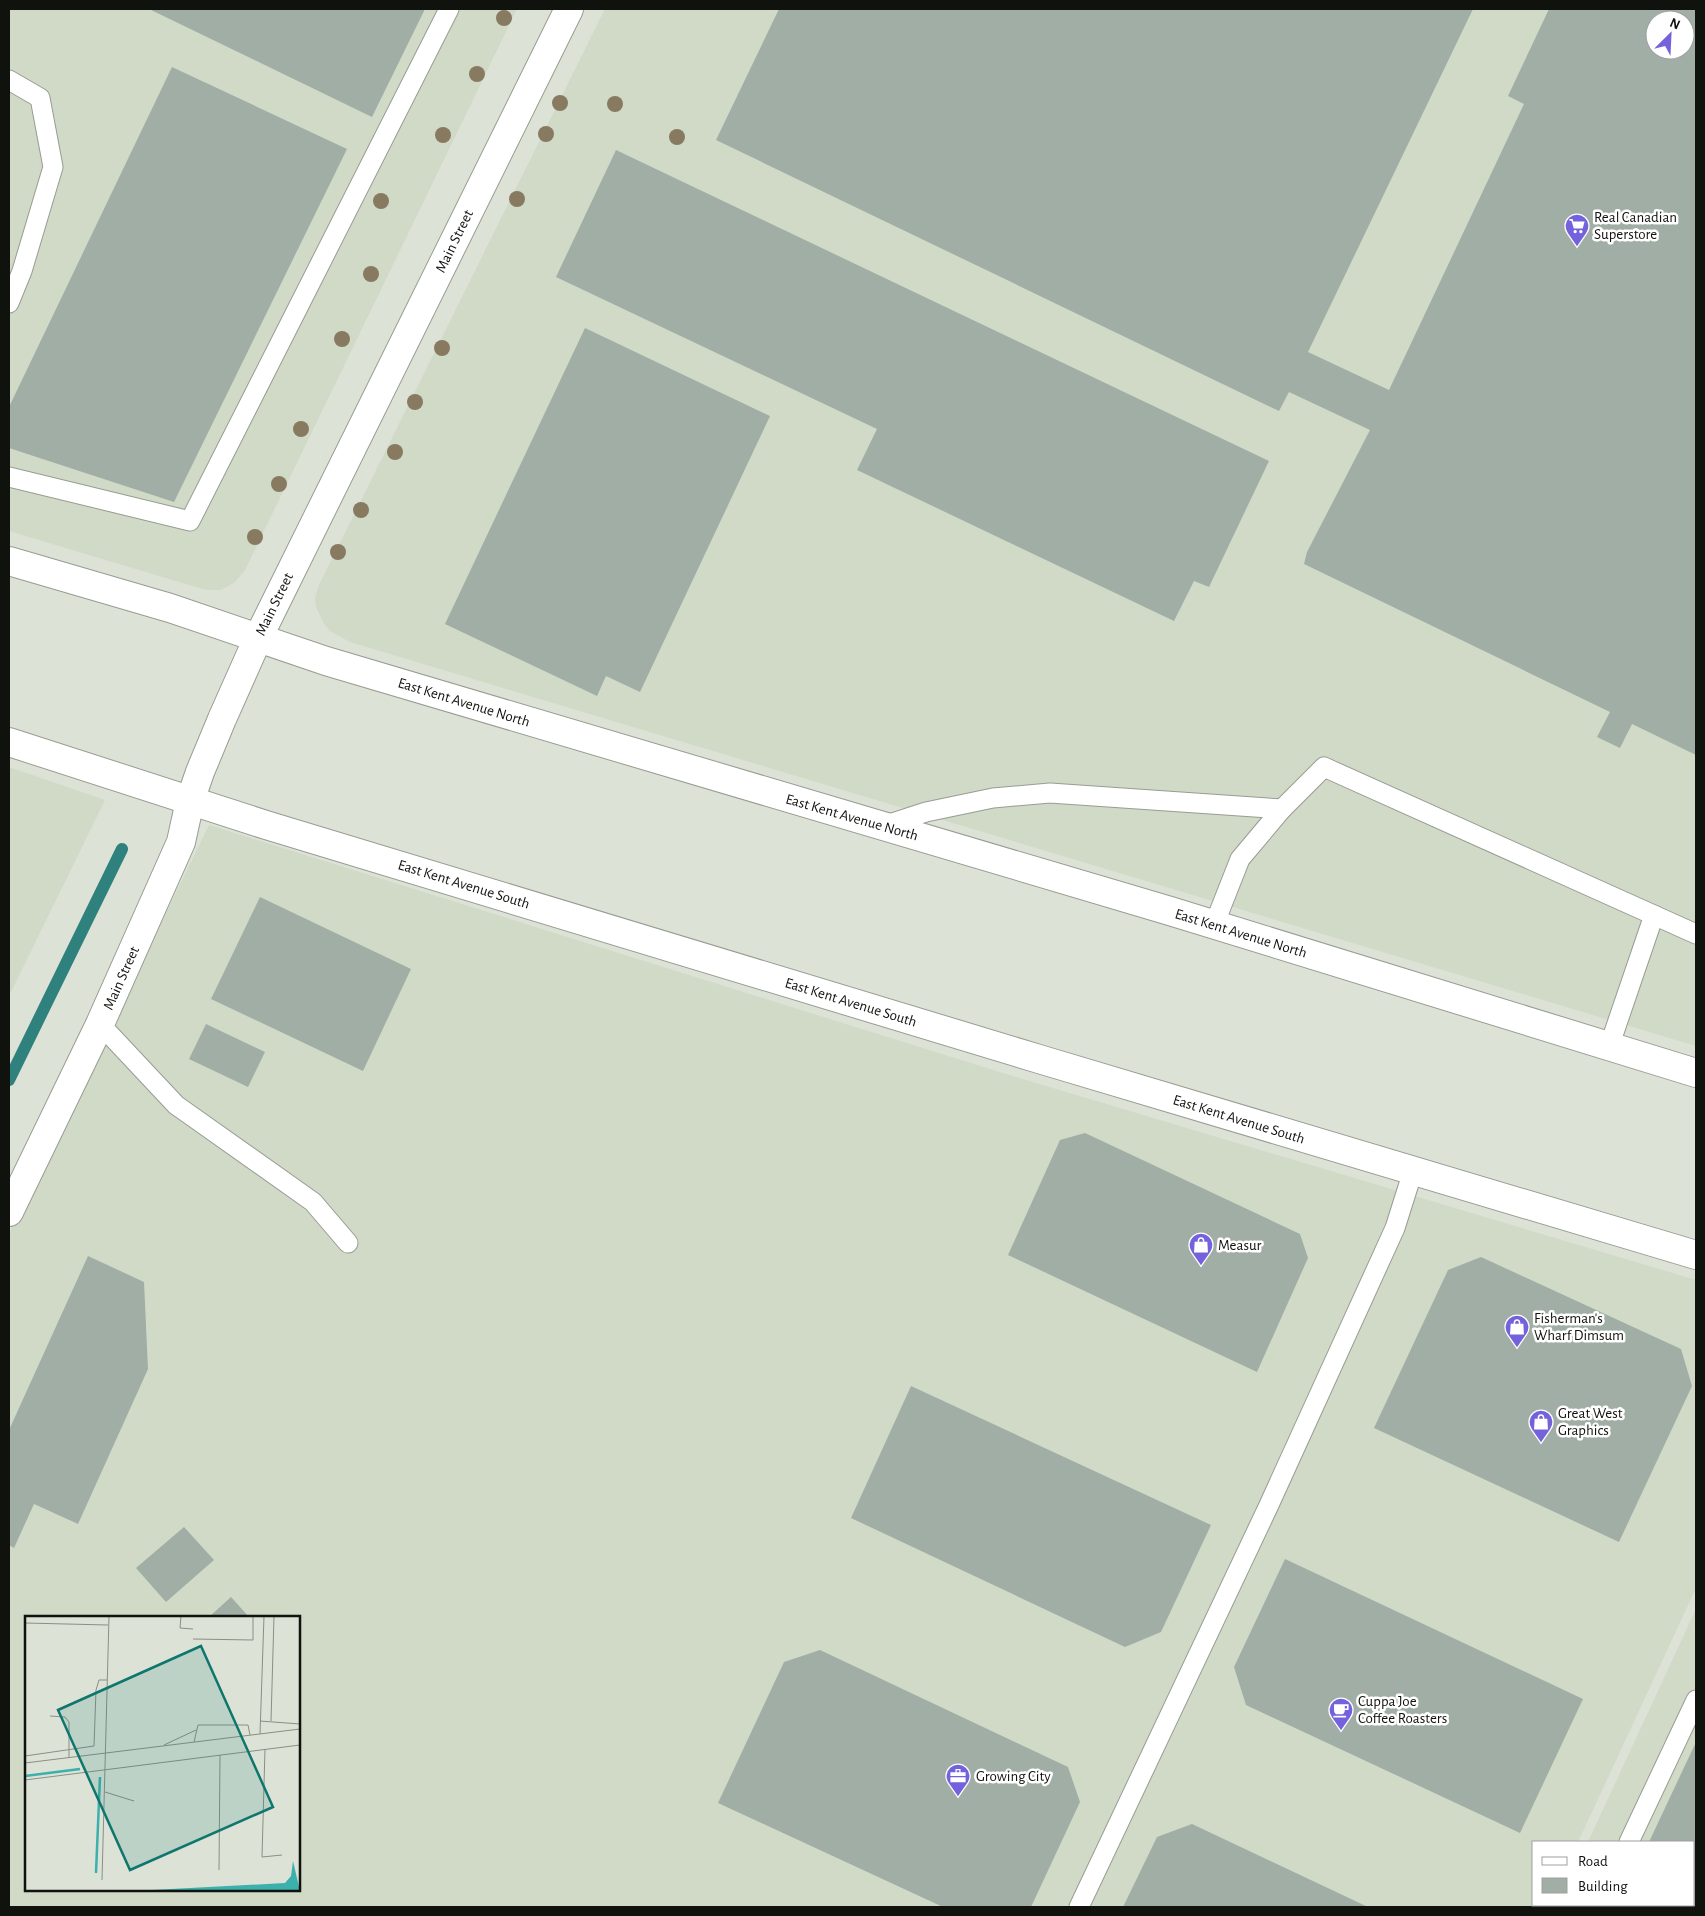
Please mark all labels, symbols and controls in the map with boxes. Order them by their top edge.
north arrow [1645,10,1695,60]
text: N [1668,16,1682,32]
street label: Main Street [433,207,476,275]
place label: Real Canadian Superstore [1594,210,1677,242]
supermarket icon: Real Canadian Superstore [1564,213,1590,247]
street label: Main Street [253,570,296,638]
street label: East Kent Avenue North [396,675,532,730]
street label: East Kent Avenue North [784,791,920,844]
street label: East Kent Avenue South [396,857,532,912]
street label: East Kent Avenue North [1173,906,1309,961]
street label: Main Street [101,944,142,1012]
street label: East Kent Avenue South [783,975,919,1030]
street label: East Kent Avenue South [1171,1092,1307,1147]
shop icon: Measur [1188,1232,1214,1266]
place label: Measur [1218,1238,1261,1253]
place label: Fisherman's Wharf Dimsum [1534,1311,1624,1343]
shop icon: Fisherman's Wharf Dimsum [1504,1314,1530,1348]
place label: Great West Graphics [1558,1406,1623,1438]
shop icon: Great West Graphics [1528,1409,1554,1443]
inset map [25,1616,300,1891]
place label: Cuppa Joe Coffee Roasters [1358,1694,1447,1726]
cafe icon: Cuppa Joe Coffee Roasters [1328,1697,1354,1731]
office icon: Growing City [945,1763,971,1797]
place label: Growing City [976,1769,1051,1784]
legend [1532,1841,1695,1906]
text: Road [1578,1854,1608,1869]
text: Building [1578,1879,1628,1894]

